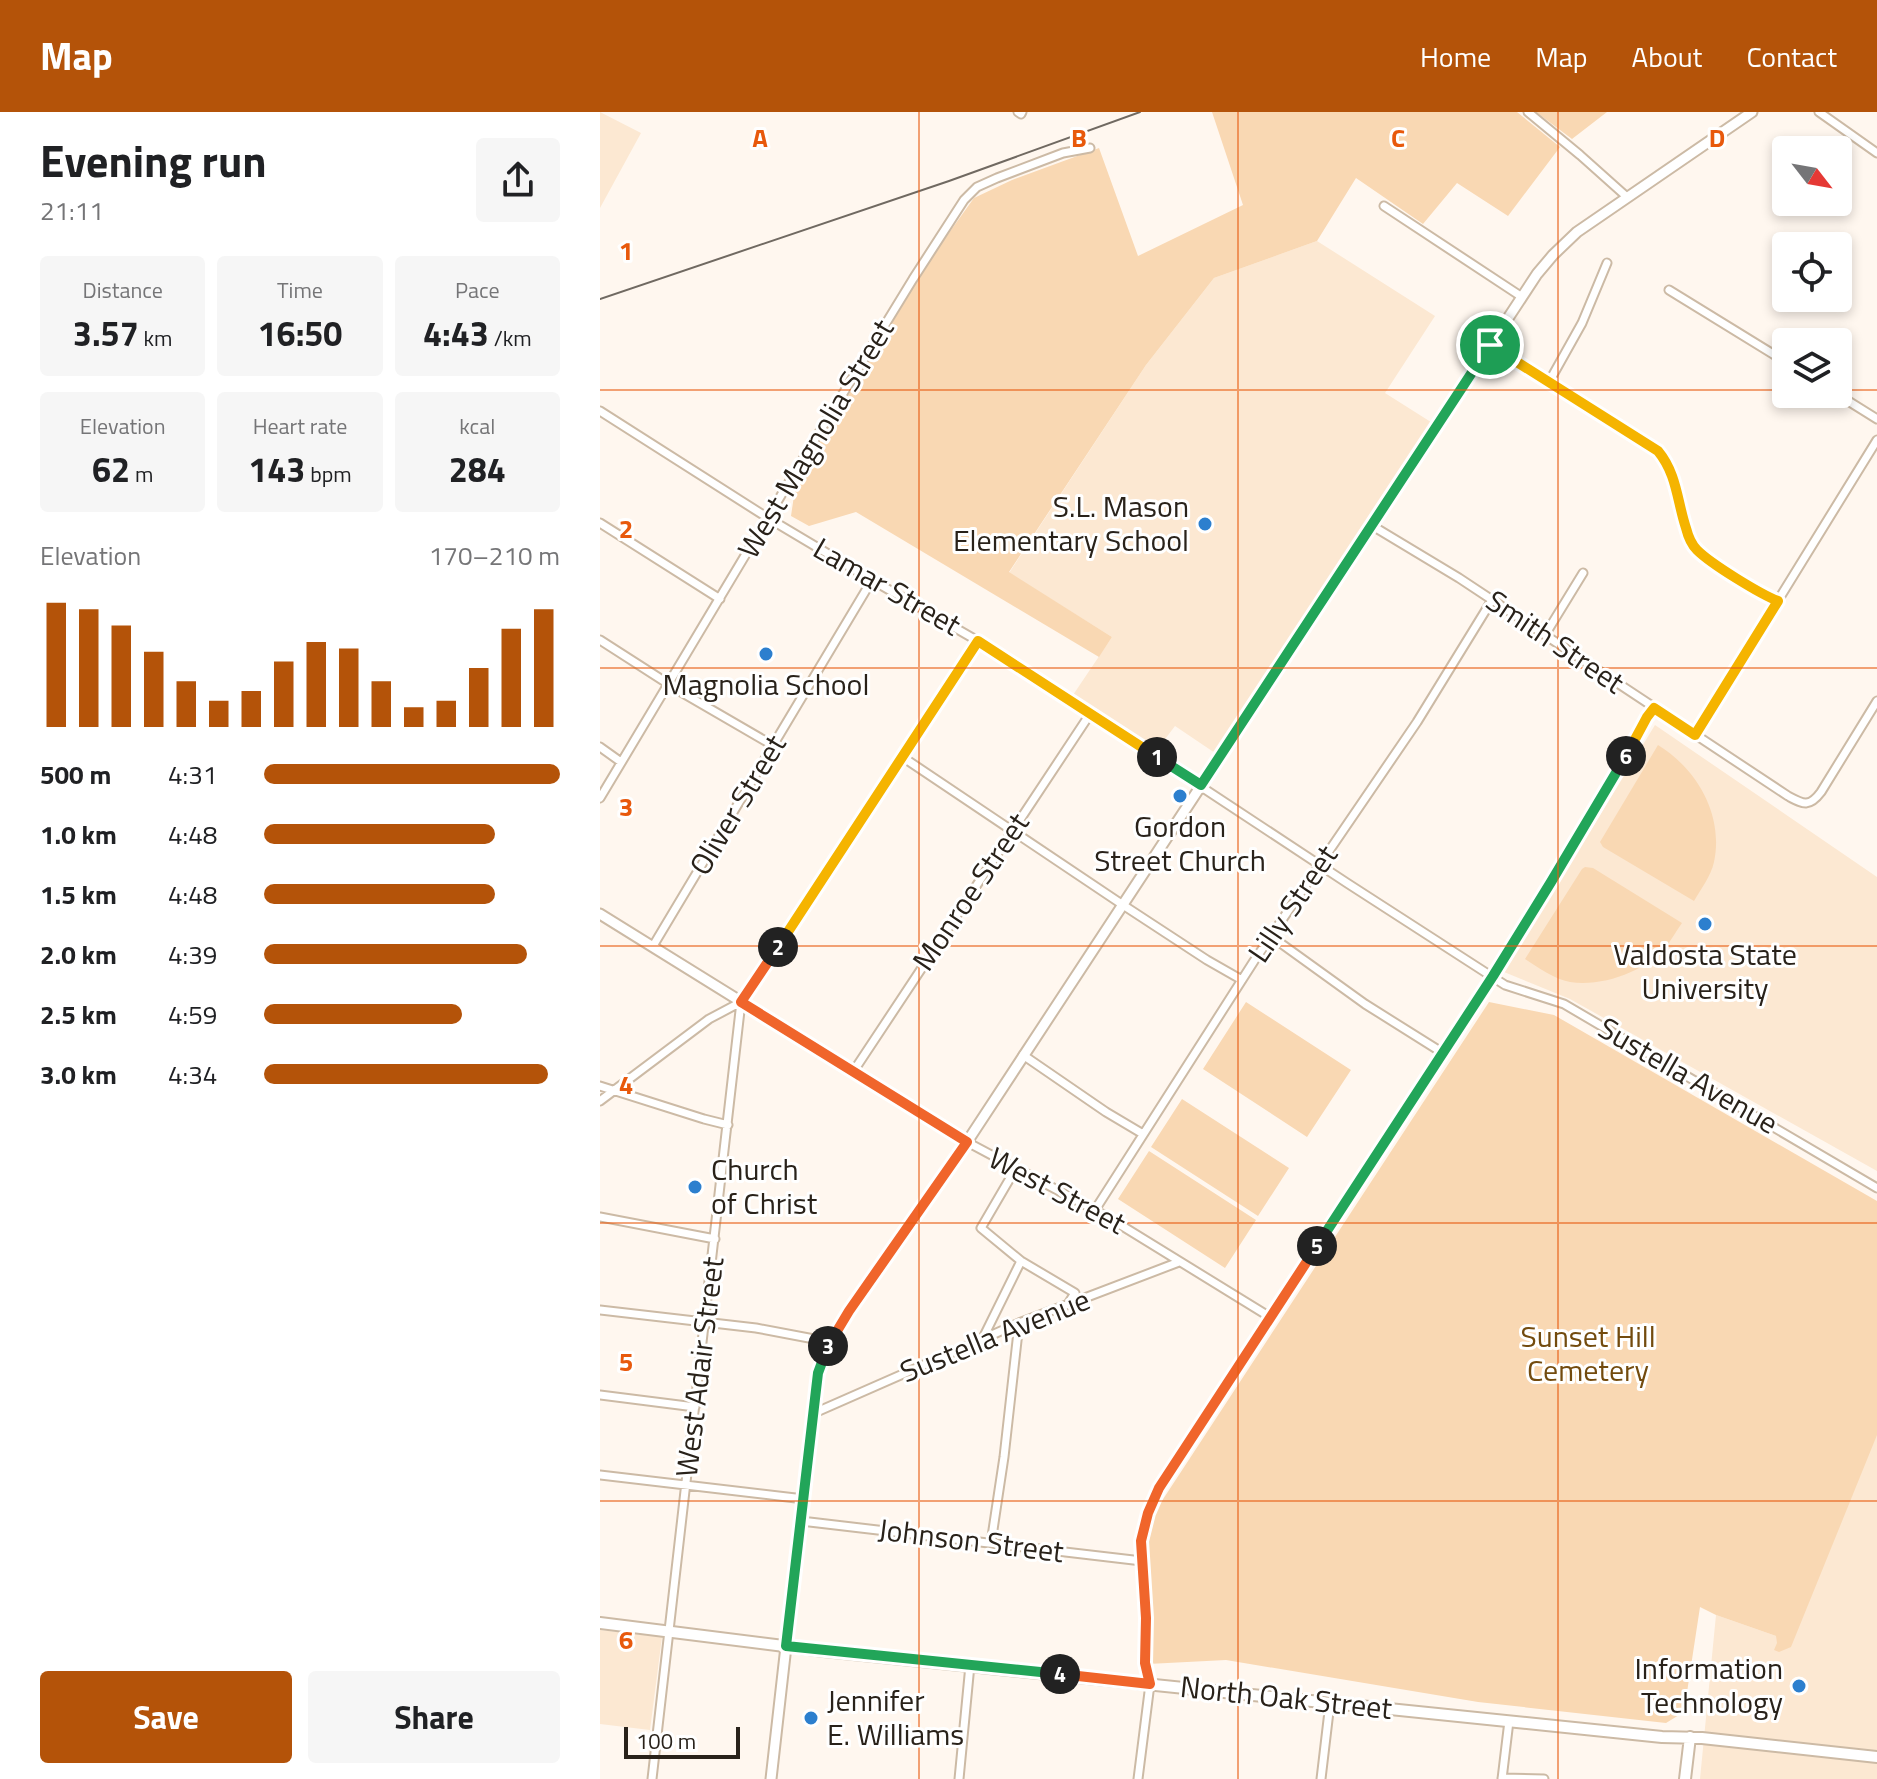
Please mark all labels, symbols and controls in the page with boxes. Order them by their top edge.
text: Map [40,27,113,85]
text: Home [1420,35,1491,78]
text: Map [1535,35,1588,78]
text: About [1632,35,1702,78]
text: Contact [1746,35,1837,78]
text: A [752,118,768,157]
text: B [1071,118,1087,157]
text: C [1391,118,1405,157]
text: D [1709,118,1725,157]
text: Evening run [40,127,267,194]
north arrow [1772,136,1852,216]
map controls [1772,136,1852,408]
button: share [476,138,560,222]
text: 21:11 [40,191,104,230]
text: 1 [619,231,633,270]
button: locate [1772,232,1852,312]
text: Distance [82,273,163,307]
text: Time [277,273,323,307]
text: Pace [455,273,500,307]
text: 3.57 [73,307,139,359]
text: 16:50 [258,307,342,359]
text: 4:43 [423,307,489,359]
street label: West Magnolia Street [725,310,905,567]
pin [1456,311,1524,379]
text: km [139,321,172,355]
text: /km [489,321,532,355]
icon: arrive [1468,323,1512,367]
button: layers [1772,328,1852,408]
text: Elevation [80,409,165,443]
text: Heart rate [253,409,347,443]
text: kcal [459,409,495,443]
text: 62 [92,443,130,495]
text: 143 [248,443,305,495]
text: 284 [449,443,506,495]
text: m [130,457,153,491]
text: bpm [305,457,352,491]
place label: S.L. Mason Elementary School [953,483,1189,563]
text: 2 [619,509,633,548]
marker: S.L. Mason Elementary School [1196,515,1214,533]
street label: Lamar Street [805,525,970,647]
text: Elevation [40,536,141,575]
text: 170–210 m [429,536,560,575]
street label: Smith Street [1477,578,1635,705]
marker: Magnolia School [757,645,775,663]
place label: Magnolia School [663,661,869,707]
street label: Oliver Street [677,725,798,884]
pin: 6 [1606,736,1646,776]
pin: 1 [1137,737,1177,777]
text: 6 [1620,739,1632,773]
text: 1 [1151,740,1163,774]
text: 500 m [40,755,111,794]
text: 4:31 [168,755,217,794]
text: 3 [619,787,633,826]
marker: Gordon Street Church [1171,787,1189,805]
street label: Monroe Street [900,803,1040,980]
place label: Gordon Street Church [1094,803,1266,883]
text: 1.0 km [40,815,117,854]
text: 4:48 [168,815,217,854]
street label: Lilly Street [1236,835,1349,972]
text: 1.5 km [40,875,117,914]
text: 4:48 [168,875,217,914]
marker: Valdosta State University [1696,915,1714,933]
pin: 2 [758,927,798,967]
text: 2 [772,930,784,964]
place label: Valdosta State University [1613,931,1797,1011]
text: 2.0 km [40,935,117,974]
text: 4:39 [168,935,217,974]
text: 2.5 km [40,995,117,1034]
text: 4:59 [168,995,217,1034]
street label: Sustella Avenue [1590,1005,1787,1145]
text: 3.0 km [40,1055,117,1094]
text: 4:34 [168,1055,217,1094]
text: 4 [619,1065,633,1104]
street label: West Street [981,1135,1135,1246]
place label: Church of Christ [711,1146,818,1226]
marker: Church of Christ [686,1178,704,1196]
pin: 5 [1297,1226,1337,1266]
text: 5 [1311,1229,1323,1263]
street label: West Adair Street [663,1254,735,1480]
street label: Sustella Avenue [893,1276,1096,1394]
park label: Sunset Hill Cemetery [1520,1313,1656,1393]
pin: 3 [808,1326,848,1366]
text: 3 [822,1329,834,1363]
text: 5 [619,1342,633,1381]
street label: Johnson Street [876,1506,1067,1574]
text: 6 [619,1620,633,1659]
place label: Information Technology [1634,1645,1783,1725]
pin: 4 [1040,1654,1080,1694]
text: 4 [1054,1657,1066,1691]
street label: North Oak Street [1178,1663,1395,1731]
button: Save [40,1671,292,1763]
button: Share [308,1671,560,1763]
place label: Jennifer E. Williams [827,1677,964,1757]
marker: Information Technology [1790,1677,1808,1695]
marker: Jennifer E. Williams [802,1709,820,1727]
scale bar [624,1723,740,1759]
text: 100 m [636,1724,696,1758]

